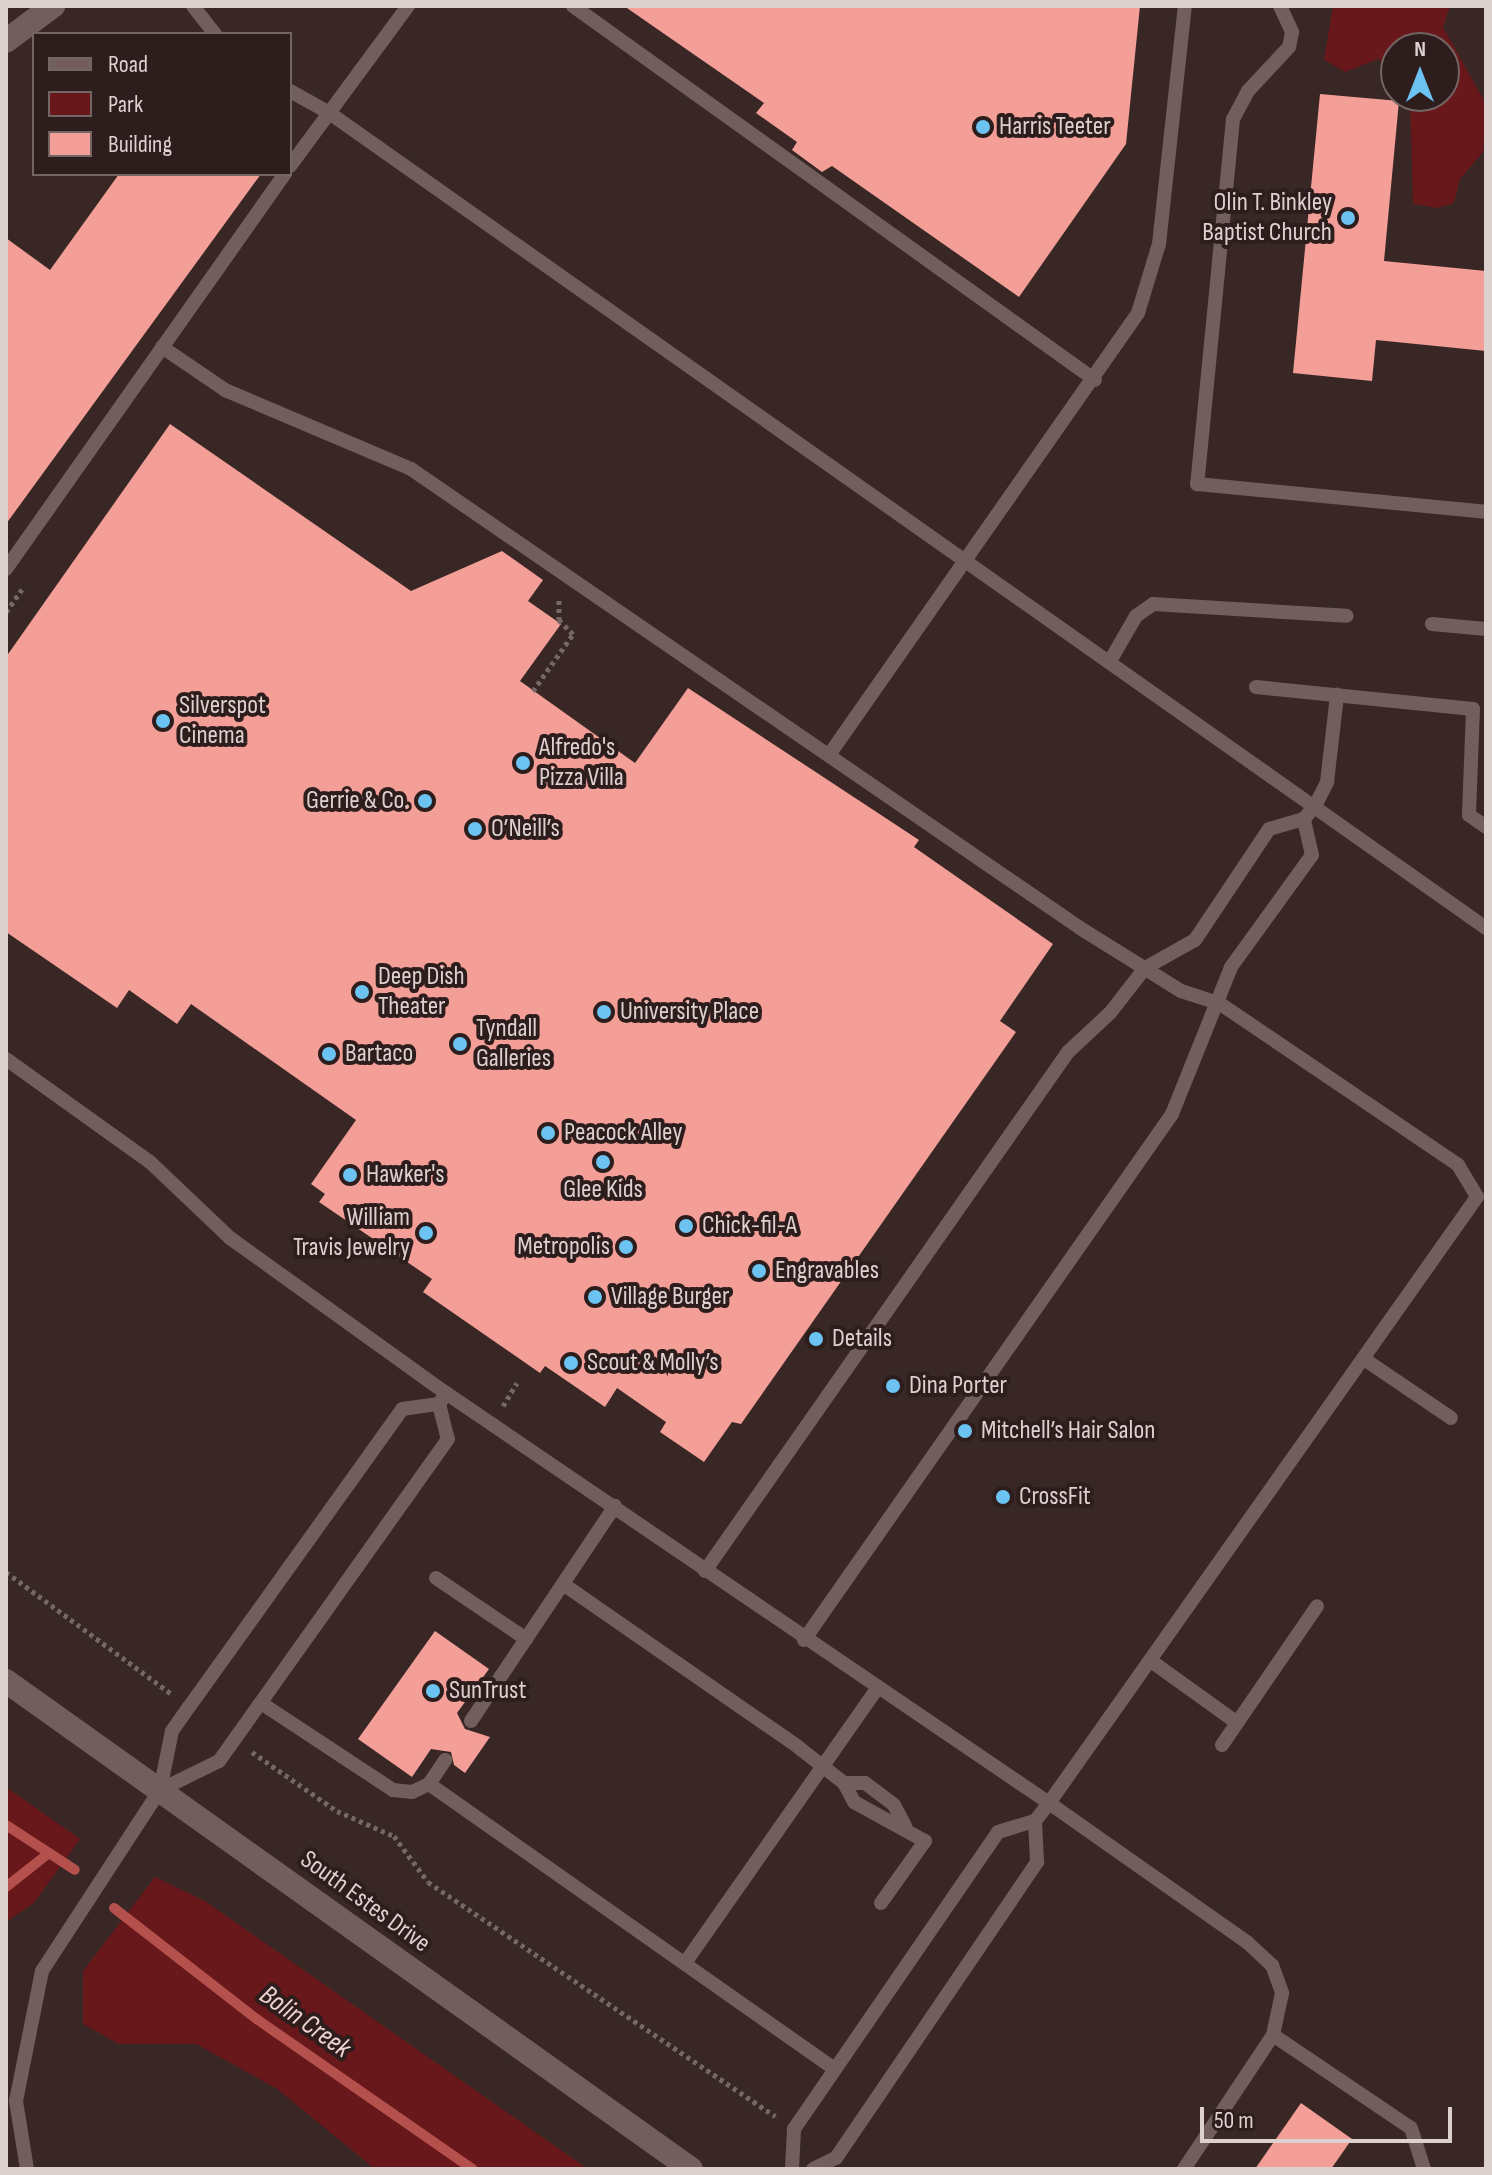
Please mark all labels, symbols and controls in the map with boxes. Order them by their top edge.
legend [32,32,292,176]
north arrow [1380,32,1460,112]
text: N [1414,36,1426,63]
text: Road [108,50,148,79]
text: Park [108,90,143,119]
place label: Harris Teeter [999,111,1111,143]
marker: Harris Teeter [974,118,992,136]
text: Building [108,130,172,159]
place label: Olin T. Binkley Baptist Church [1202,187,1332,248]
marker: Olin T. Binkley Baptist Church [1339,209,1357,227]
place label: Silverspot Cinema [179,690,266,752]
marker: Silverspot Cinema [154,712,172,730]
place label: Alfredo's Pizza Villa [539,732,624,794]
marker: Alfredo's Pizza Villa [514,754,532,772]
place label: Gerrie & Co. [306,785,409,817]
marker: Gerrie & Co. [416,792,434,810]
place label: O’Neill’s [491,813,560,845]
marker: O’Neill’s [466,820,484,838]
place label: Deep Dish Theater [378,961,465,1022]
marker: Deep Dish Theater [353,983,371,1001]
place label: University Place [620,996,759,1028]
marker: University Place [595,1003,613,1021]
place label: Tyndall Galleries [476,1013,551,1074]
marker: Tyndall Galleries [451,1035,469,1053]
place label: Bartaco [345,1038,413,1070]
marker: Bartaco [320,1045,338,1063]
place label: Peacock Alley [564,1117,682,1149]
marker: Peacock Alley [539,1124,557,1142]
marker: Glee Kids [594,1153,612,1171]
place label: Hawker's [366,1159,445,1191]
marker: Hawker's [341,1166,359,1184]
place label: Glee Kids [563,1174,643,1206]
place label: William Travis Jewelry [293,1202,410,1264]
place label: Chick-fil-A [702,1210,797,1242]
marker: Chick-fil-A [677,1217,695,1235]
marker: William Travis Jewelry [417,1224,435,1242]
place label: Metropolis [517,1231,610,1263]
marker: Metropolis [617,1238,635,1256]
place label: Engravables [775,1255,879,1287]
marker: Engravables [750,1262,768,1280]
place label: Village Burger [611,1281,729,1313]
marker: Village Burger [586,1288,604,1306]
place label: Details [832,1323,892,1355]
marker: Details [807,1330,825,1348]
place label: Scout & Molly’s [587,1347,719,1379]
marker: Scout & Molly’s [562,1354,580,1372]
place label: Dina Porter [909,1370,1007,1402]
marker: Dina Porter [884,1377,902,1395]
place label: Mitchell’s Hair Salon [981,1415,1155,1447]
marker: Mitchell’s Hair Salon [956,1422,974,1440]
place label: CrossFit [1019,1481,1091,1513]
marker: CrossFit [994,1488,1012,1506]
place label: SunTrust [449,1675,526,1707]
marker: SunTrust [424,1682,442,1700]
street label: South Estes Drive [294,1844,436,1960]
water label: Bolin Creek [253,1979,357,2065]
scale bar [1204,2091,1456,2141]
text: 50 m [1214,2106,1254,2135]

